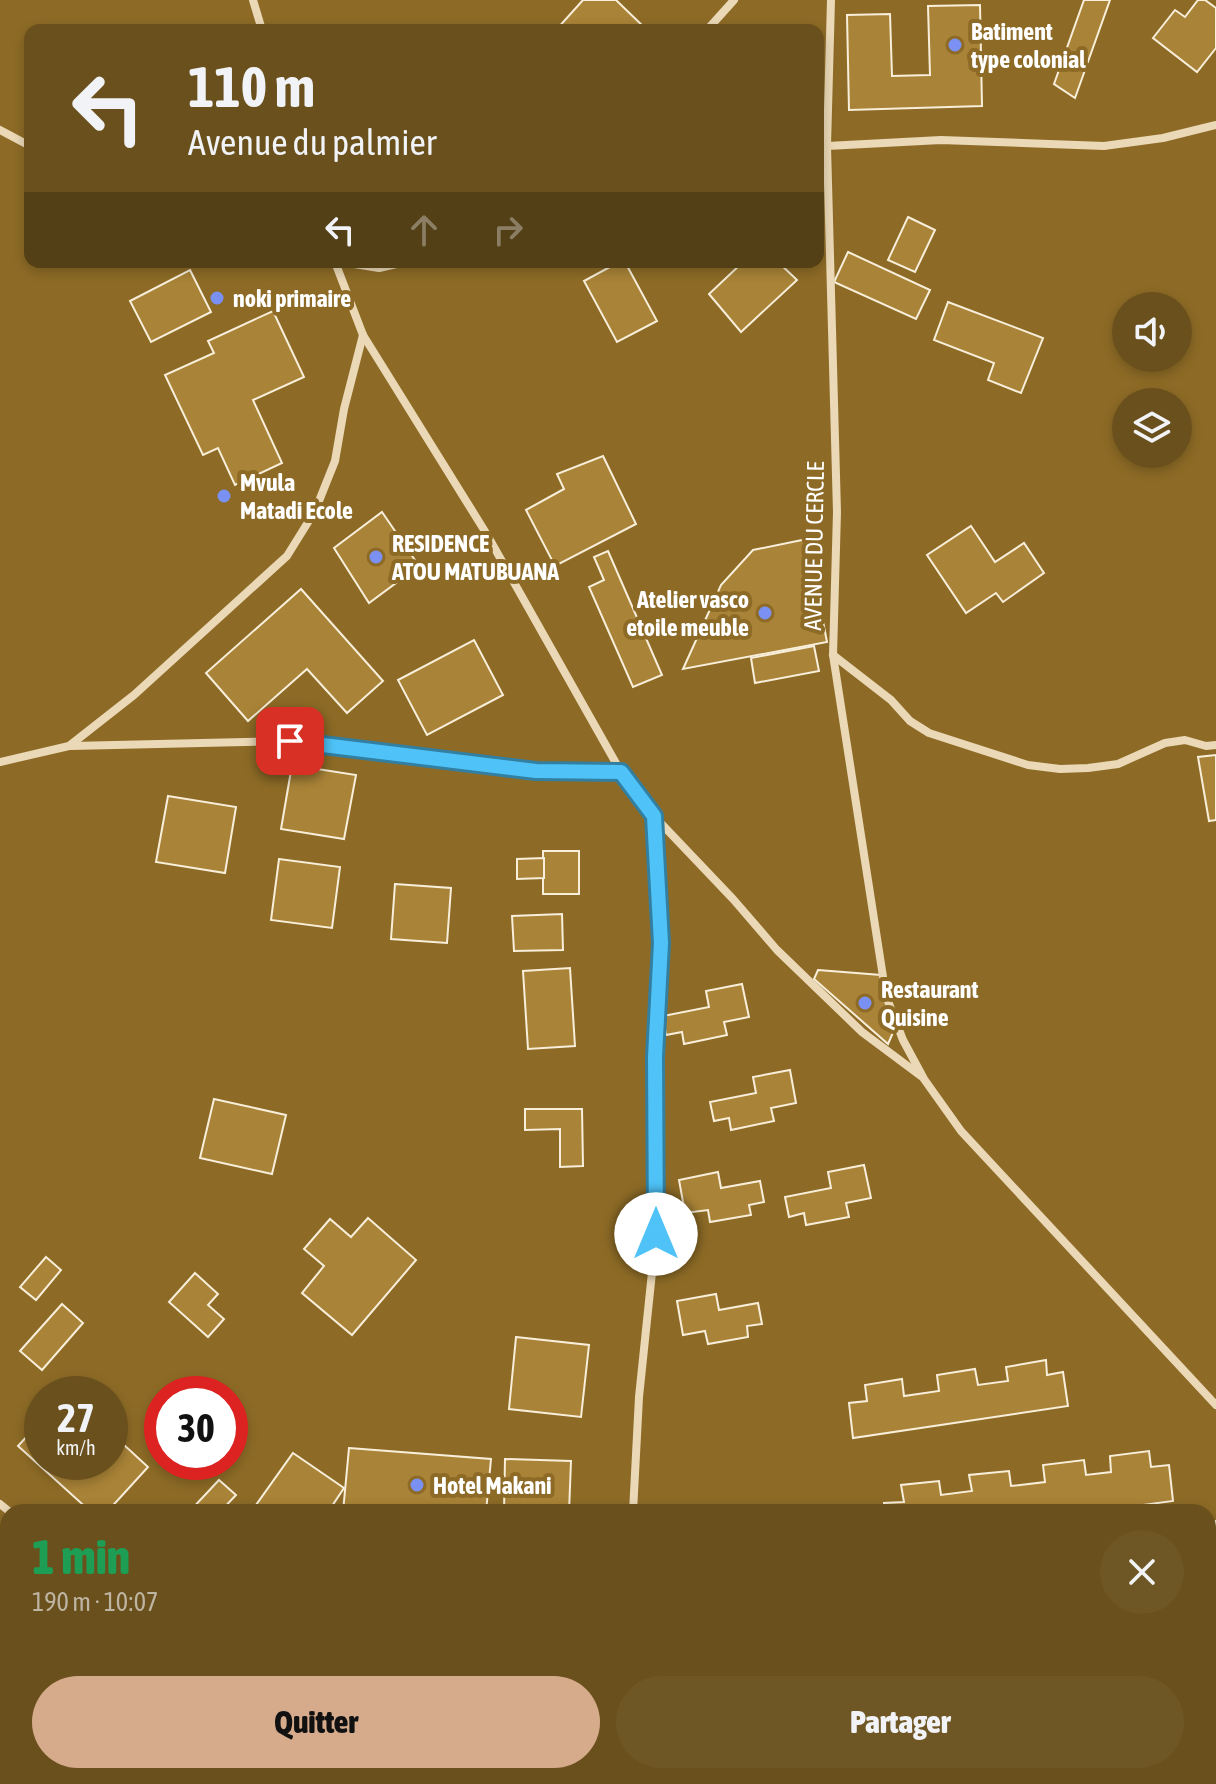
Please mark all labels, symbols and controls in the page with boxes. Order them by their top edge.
place label: Batiment type colonial [970,18,1086,73]
marker: Batiment type colonial [946,36,964,54]
text: 110 m [188,55,315,119]
icon: left [56,56,160,160]
text: Avenue du palmier [188,121,436,163]
icon: left [318,208,362,252]
icon: ahead [402,208,446,252]
icon: right [486,208,530,252]
place label: noki primaire [233,285,351,312]
marker: noki primaire [208,289,226,307]
map controls [1112,292,1192,468]
button: sound [1112,292,1192,372]
button: layers [1112,388,1192,468]
street label: AVENUE DU CERCLE [799,461,829,631]
place label: Mvula Matadi Ecole [240,469,353,524]
marker: Mvula Matadi Ecole [215,487,233,505]
place label: RESIDENCE ATOU MATUBUANA [391,530,559,585]
marker: RESIDENCE ATOU MATUBUANA [367,548,385,566]
place label: Atelier vasco etoile meuble [626,586,749,641]
marker: Atelier vasco etoile meuble [756,604,774,622]
pin [256,707,324,775]
icon: arrive [268,719,312,763]
place label: Restaurant Quisine [881,976,978,1031]
marker: Restaurant Quisine [856,994,874,1012]
position arrow [614,1192,698,1276]
speed limit sign: 30 [144,1376,248,1480]
text: 27 [57,1395,95,1440]
text: km/h [56,1436,96,1459]
place label: Hotel Makani [433,1472,552,1499]
marker: Hotel Makani [408,1476,426,1494]
text: 1 min [32,1529,130,1584]
button: close [1100,1530,1184,1614]
text: 190 m · 10:07 [32,1587,158,1617]
button: Quitter [32,1676,600,1768]
button: Partager [616,1676,1184,1768]

